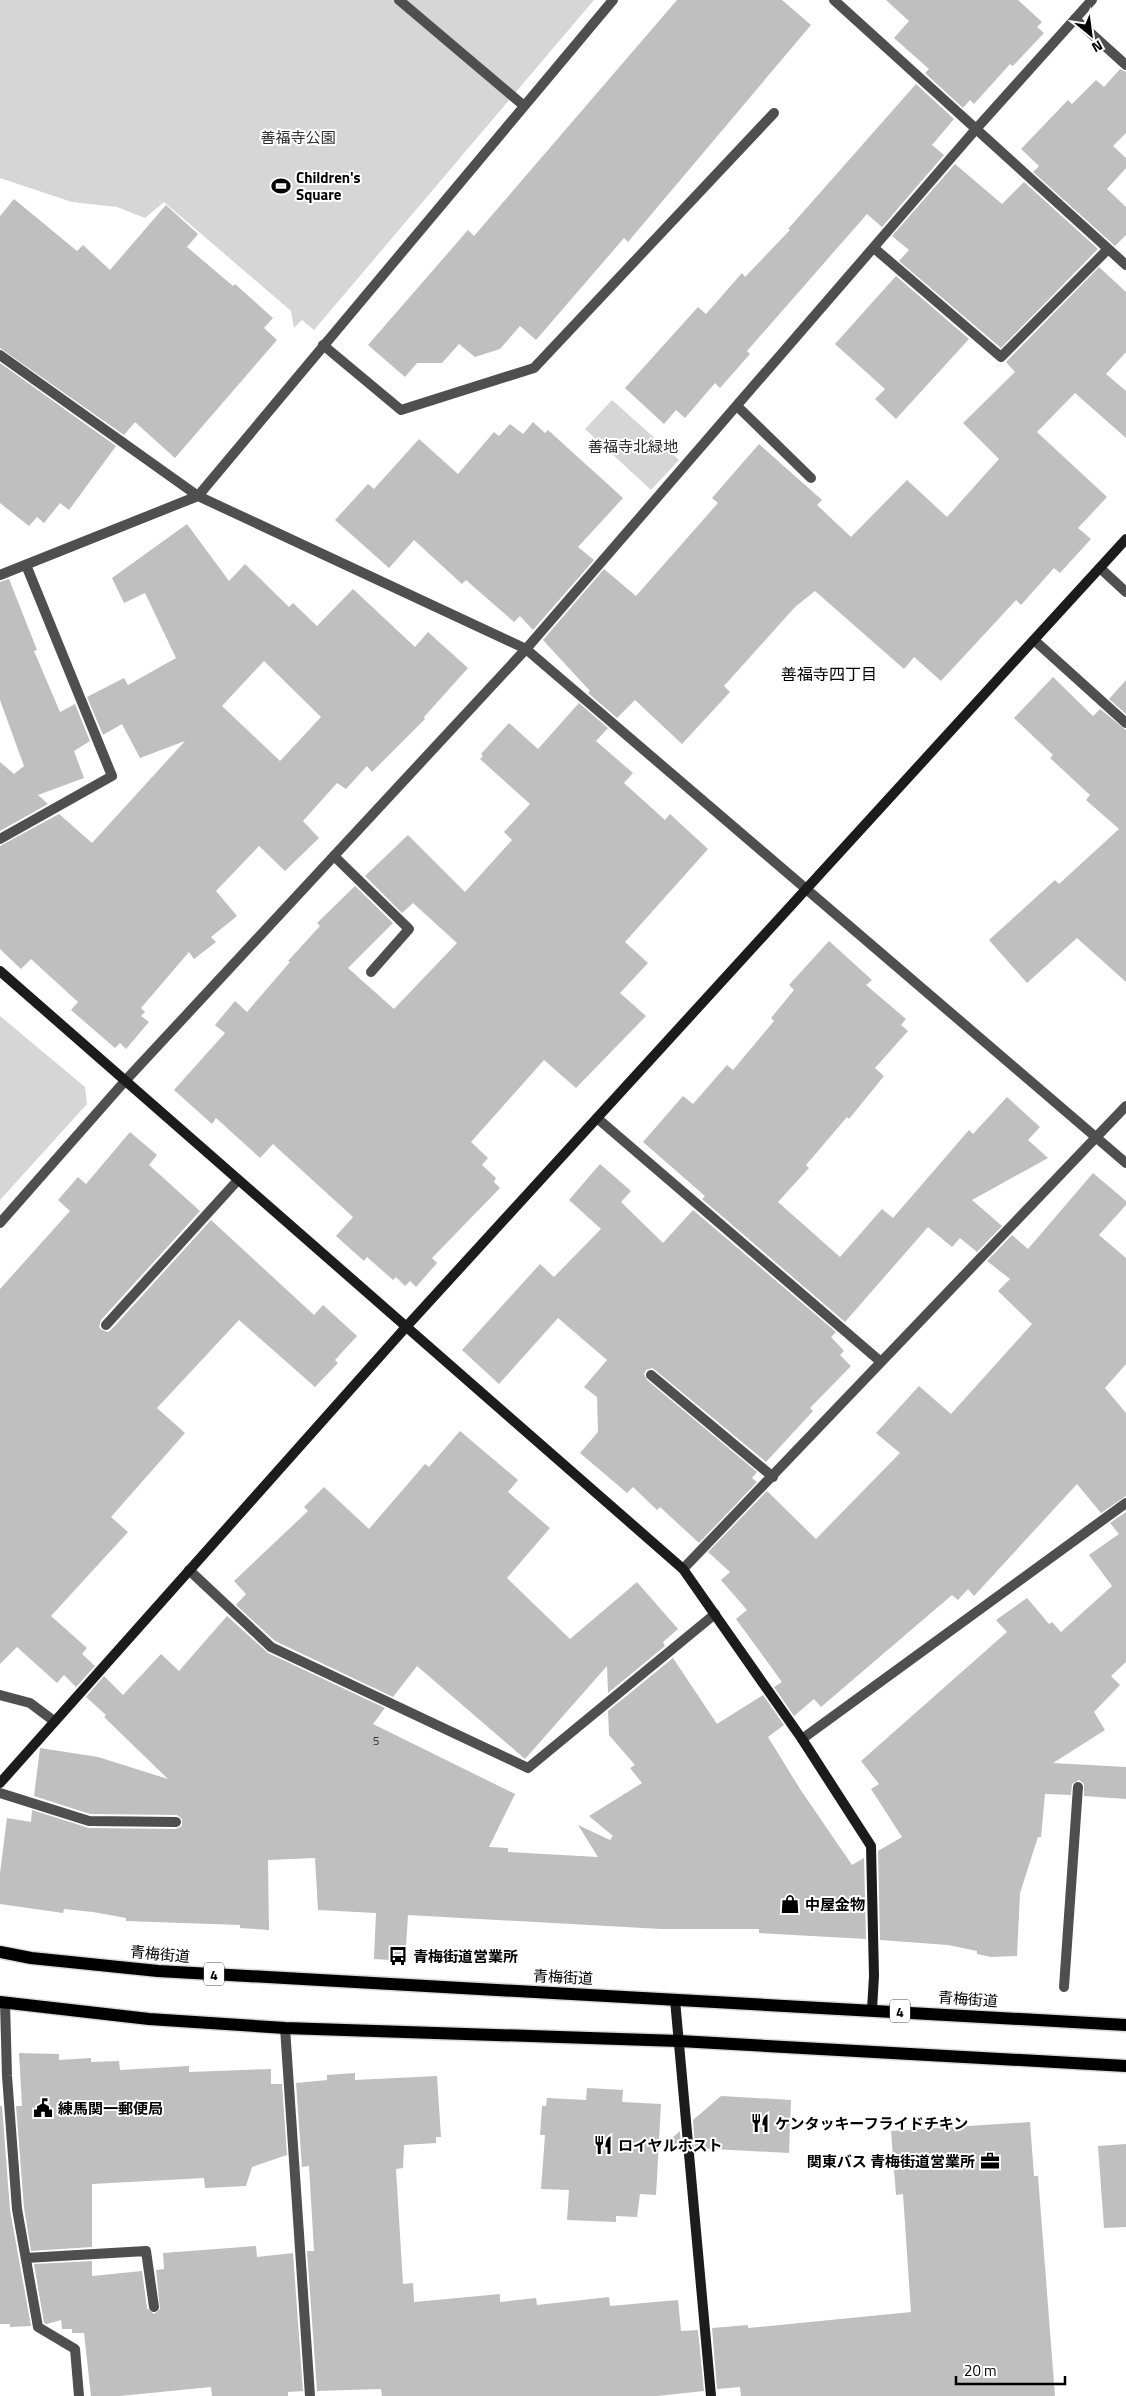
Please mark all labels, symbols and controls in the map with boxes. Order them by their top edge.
north arrow [1066,10,1116,60]
text: N [1088,35,1107,58]
park label: 善福寺公園 [260,126,336,149]
place label: Children's Square [296,166,361,206]
sports icon: Children's Square [270,175,292,197]
park label: 善福寺北緑地 [588,435,678,458]
district label: 善福寺四丁目 [781,662,877,686]
house number: 5 [373,1731,380,1750]
shop icon: 中屋金物 [779,1893,801,1915]
place label: 中屋金物 [805,1893,865,1916]
street label: 青梅街道 [129,1940,191,1968]
bus stop icon: 青梅街道営業所 [387,1945,409,1967]
place label: 青梅街道営業所 [413,1945,518,1968]
road number: 4 [204,1962,224,1986]
street label: 青梅街道 [532,1964,594,1990]
street label: 青梅街道 [937,1985,999,2013]
road number: 4 [890,2000,910,2022]
public building icon: 練馬関一郵便局 [32,2097,54,2119]
place label: 練馬関一郵便局 [58,2097,163,2120]
restaurant icon: ケンタッキーフライドチキン [749,2112,771,2134]
place label: ケンタッキーフライドチキン [775,2112,968,2135]
restaurant icon: ロイヤルホスト [592,2134,614,2156]
place label: ロイヤルホスト [618,2134,723,2157]
place label: 関東バス 青梅街道営業所 [807,2150,975,2173]
office icon: 関東バス 青梅街道営業所 [979,2150,1001,2172]
scale bar [956,2354,1065,2386]
text: 20 m [964,2359,997,2382]

